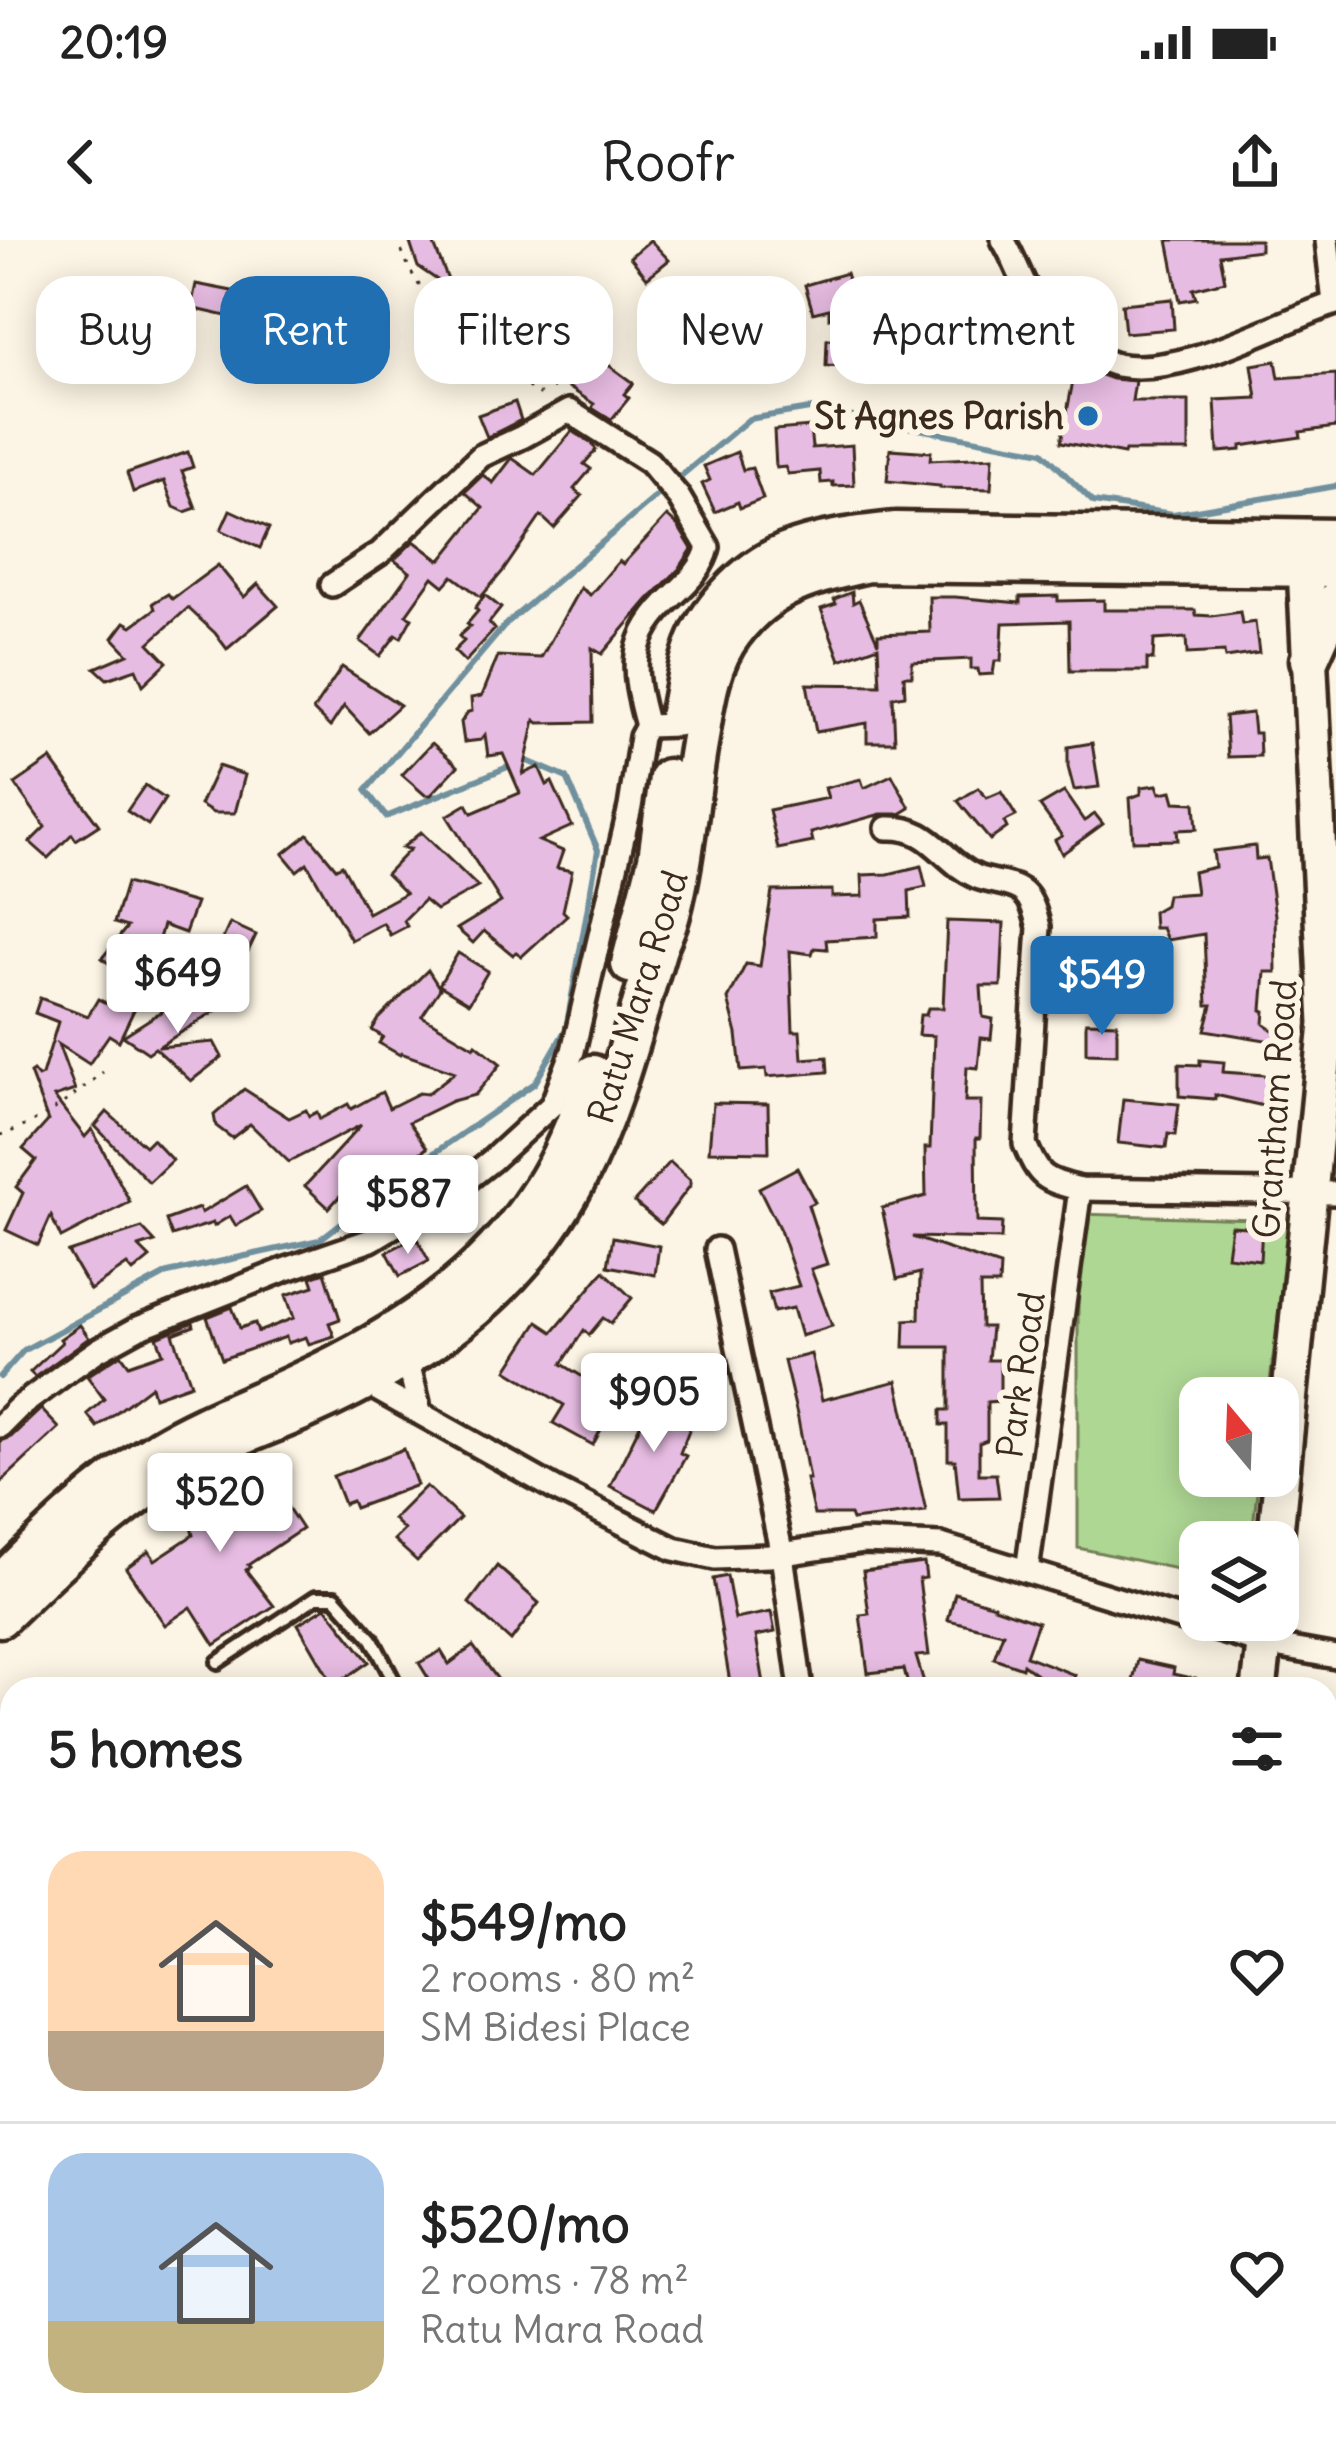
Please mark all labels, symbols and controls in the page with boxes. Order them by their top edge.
text: 20:19 [60,14,168,70]
text: Roofr [601,128,735,196]
icon: back [48,129,114,195]
icon: share [1222,129,1288,195]
chip: Buy [36,276,196,384]
chip: Rent [220,276,390,384]
chip: Filters [414,276,613,384]
chip: New [637,276,806,384]
chip: Apartment [830,276,1118,384]
place label: St Agnes Parish [814,394,1064,439]
marker: St Agnes Parish [1075,403,1101,429]
street label: Ratu Mara Road [578,865,698,1129]
pin: $649 [107,934,249,1036]
pin: $549 [1031,936,1173,1038]
text: $649 [133,948,223,997]
text: $549 [1058,950,1147,999]
street label: Grantham Road [1244,978,1306,1240]
pin: $587 [337,1155,479,1257]
text: $587 [365,1169,451,1218]
street label: Park Road [987,1289,1055,1461]
pin: $905 [583,1353,725,1455]
text: $905 [608,1367,700,1416]
north arrow [1179,1377,1299,1497]
map controls [1179,1377,1299,1641]
pin: $520 [149,1453,291,1555]
text: $520 [174,1467,266,1516]
button: layers [1179,1521,1299,1641]
icon: filters [1224,1716,1290,1782]
text: 5 homes [48,1717,243,1781]
text: $549/mo [420,1890,627,1954]
icon: home [144,1899,288,2043]
icon: heart [1224,1938,1290,2004]
text: 2 rooms · 80 m² [420,1954,695,2003]
text: SM Bidesi Place [420,2003,691,2052]
text: $520/mo [420,2192,630,2256]
icon: home [144,2201,288,2345]
icon: heart [1224,2240,1290,2306]
text: 2 rooms · 78 m² [420,2256,689,2305]
text: Ratu Mara Road [420,2305,704,2354]

